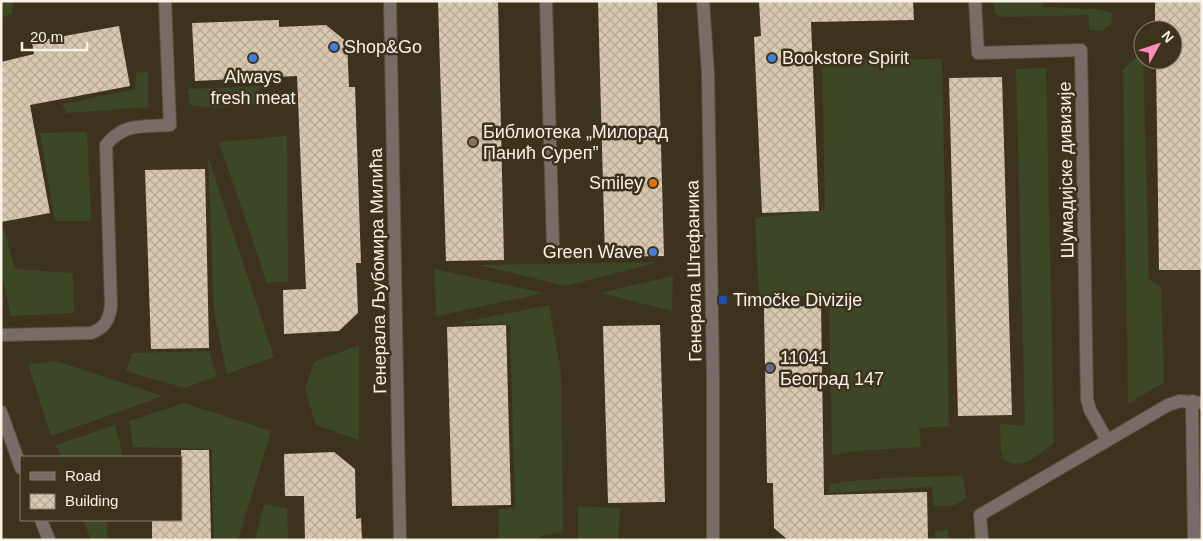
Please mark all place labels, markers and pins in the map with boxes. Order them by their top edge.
place label: Shop&Go [344,37,422,57]
marker: Shop&Go [328,41,340,53]
place label: Bookstore Spirit [782,48,909,68]
marker: Always fresh meat [247,52,259,64]
marker: Bookstore Spirit [766,52,778,64]
place label: Always fresh meat [210,67,296,108]
place label: Библиотека „Милорад Панић Суреп” [483,122,669,163]
marker: Библиотека „Милорад Панић Суреп” [467,136,479,148]
place label: Smiley [589,173,643,193]
marker: Smiley [647,177,659,189]
place label: Green Wave [543,242,643,262]
marker: Green Wave [647,246,659,258]
place label: Timočke Divizije [733,290,862,310]
marker: Timočke Divizije [717,294,729,306]
place label: 11041 Београд 147 [780,348,884,389]
marker: 11041 Београд 147 [764,362,776,374]

